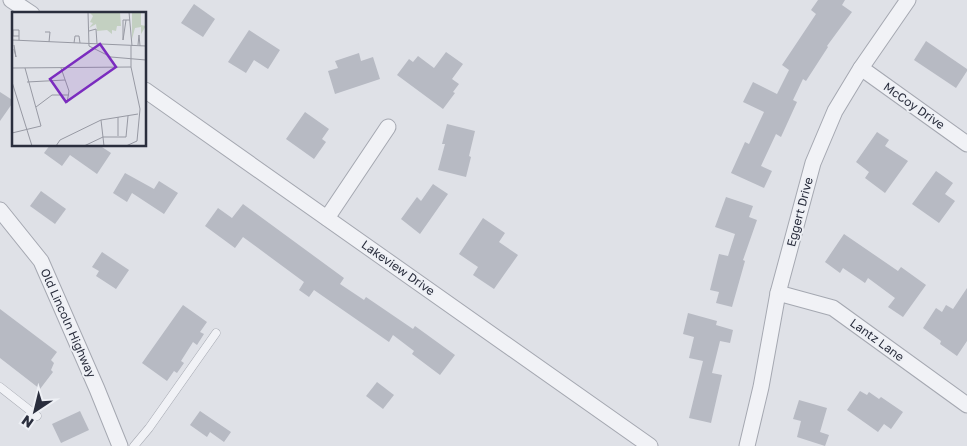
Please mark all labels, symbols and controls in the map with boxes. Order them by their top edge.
inset map [12,12,146,146]
street label: McCoy Drive [881,79,948,132]
street label: Eggert Drive [783,175,816,248]
street label: Lakeview Drive [359,237,438,298]
street label: Old Lincoln Highway [38,266,99,380]
street label: Lantz Lane [847,315,907,364]
north arrow [10,386,60,436]
text: N [18,412,36,432]

